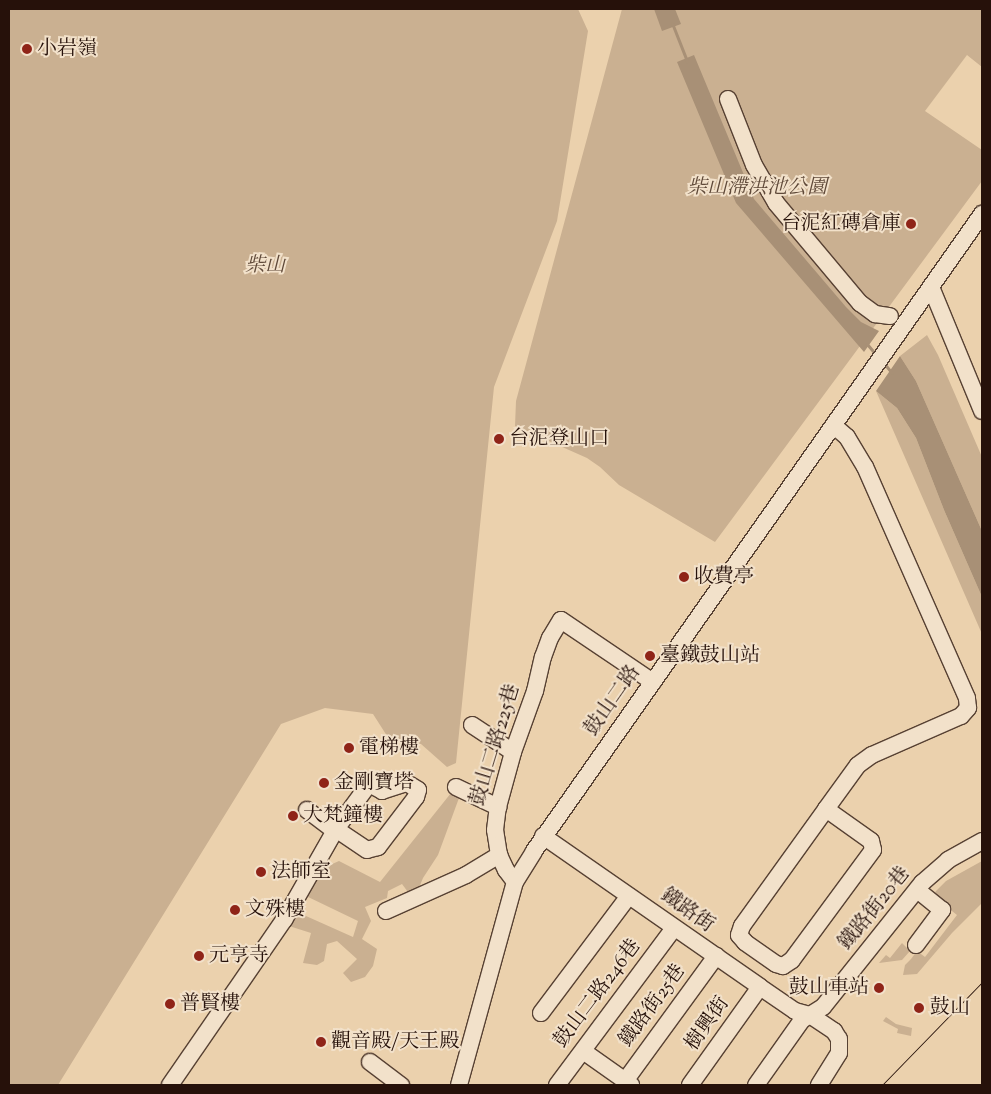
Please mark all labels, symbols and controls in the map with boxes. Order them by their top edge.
place label: 小岩嶺 [37,37,97,61]
marker: 小岩嶺 [21,43,33,55]
park label: 柴山滯洪池公園 [687,176,827,200]
place label: 台泥紅磚倉庫 [781,212,901,236]
marker: 台泥紅磚倉庫 [905,218,917,230]
park label: 柴山 [245,254,285,278]
place label: 台泥登山口 [509,427,609,451]
marker: 台泥登山口 [493,433,505,445]
place label: 收費亭 [694,565,754,589]
marker: 收費亭 [678,571,690,583]
place label: 臺鐵鼓山站 [660,644,760,668]
marker: 臺鐵鼓山站 [644,650,656,662]
street label: 鼓山二路 [580,661,646,741]
street label: 鼓山二路225巷 [466,681,526,809]
place label: 電梯樓 [359,736,419,760]
marker: 電梯樓 [343,742,355,754]
place label: 金剛寶塔 [334,771,414,795]
marker: 金剛寶塔 [318,777,330,789]
place label: 大梵鐘樓 [303,804,383,828]
marker: 大梵鐘樓 [287,810,299,822]
place label: 法師室 [271,860,331,884]
street label: 鐵路街20巷 [834,863,916,955]
marker: 法師室 [255,866,267,878]
street label: 鐵路街 [656,884,718,938]
place label: 文殊樓 [245,898,305,922]
marker: 文殊樓 [229,904,241,916]
street label: 鼓山二路246巷 [550,935,646,1053]
place label: 元亨寺 [209,944,269,968]
marker: 元亨寺 [193,950,205,962]
street label: 鐵路街25巷 [615,960,691,1052]
place label: 鼓山車站 [789,976,869,1000]
marker: 鼓山車站 [873,982,885,994]
place label: 普賢樓 [180,992,240,1016]
street label: 樹興街 [681,993,735,1055]
place label: 鼓山 [930,996,970,1020]
marker: 普賢樓 [164,998,176,1010]
marker: 鼓山 [912,1001,926,1015]
place label: 觀音殿/天王殿 [331,1030,459,1054]
marker: 觀音殿/天王殿 [315,1036,327,1048]

